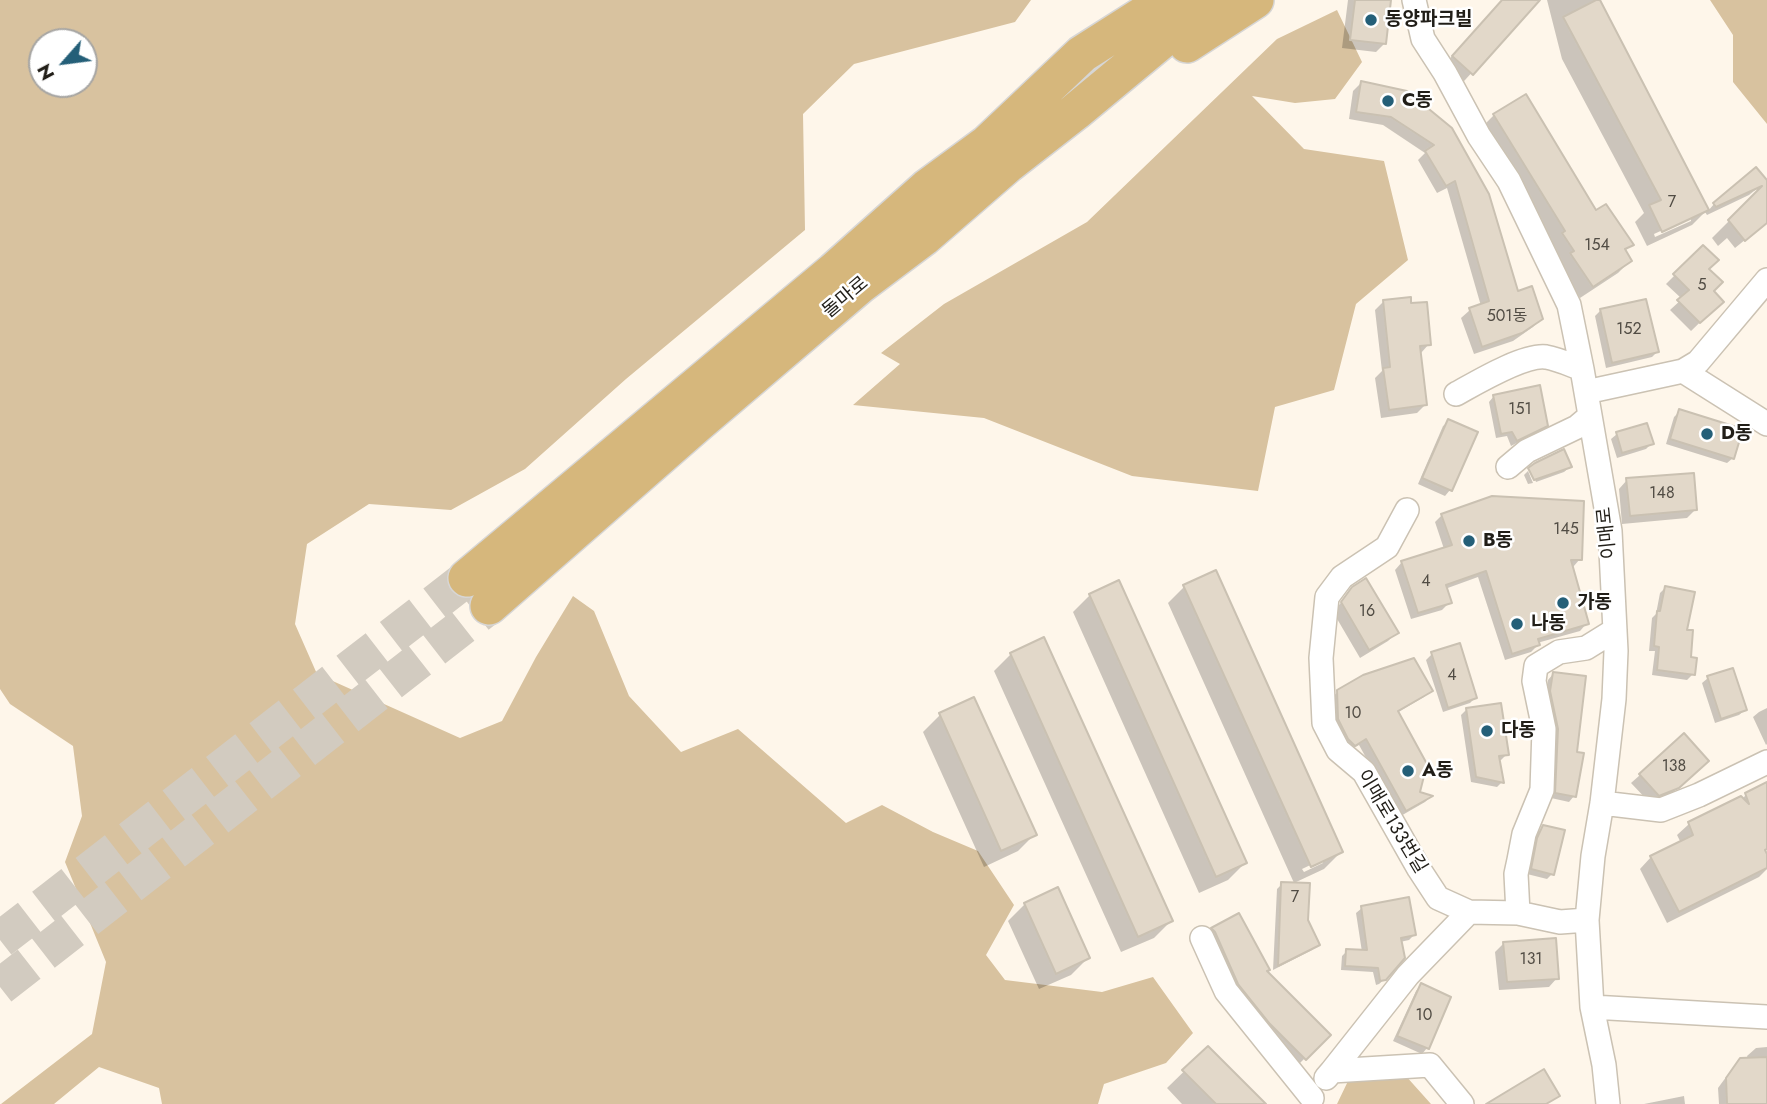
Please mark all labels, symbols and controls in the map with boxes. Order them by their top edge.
place label: 동양파크빌 [1385,9,1472,31]
marker: 동양파크빌 [1363,12,1379,28]
north arrow [28,28,98,98]
text: N [30,59,61,85]
place label: C동 [1402,90,1433,112]
marker: C동 [1380,93,1396,109]
house number: 7 [1668,193,1676,213]
house number: 154 [1584,236,1610,256]
street label: 돌마로 [819,272,873,324]
house number: 5 [1697,276,1707,296]
house number: 501동 [1487,307,1527,327]
house number: 152 [1616,320,1642,340]
house number: 151 [1508,400,1532,420]
place label: D동 [1721,423,1752,445]
marker: D동 [1699,426,1715,442]
house number: 148 [1649,484,1675,504]
street label: 이매로 [1594,506,1622,560]
house number: 145 [1553,520,1579,540]
place label: B동 [1483,530,1513,552]
marker: B동 [1461,533,1477,549]
house number: 4 [1421,572,1431,592]
place label: 가동 [1577,592,1612,614]
marker: 가동 [1555,595,1571,611]
house number: 16 [1359,602,1375,622]
place label: 나동 [1531,613,1566,635]
marker: 나동 [1509,616,1525,632]
house number: 4 [1447,666,1457,686]
house number: 10 [1345,704,1361,724]
place label: 다동 [1501,720,1536,742]
marker: 다동 [1479,723,1495,739]
house number: 138 [1662,757,1686,777]
place label: A동 [1422,760,1453,782]
marker: A동 [1400,763,1416,779]
street label: 이매로133번길 [1351,766,1431,878]
house number: 7 [1291,888,1299,908]
house number: 131 [1519,950,1543,970]
house number: 10 [1416,1006,1432,1026]

